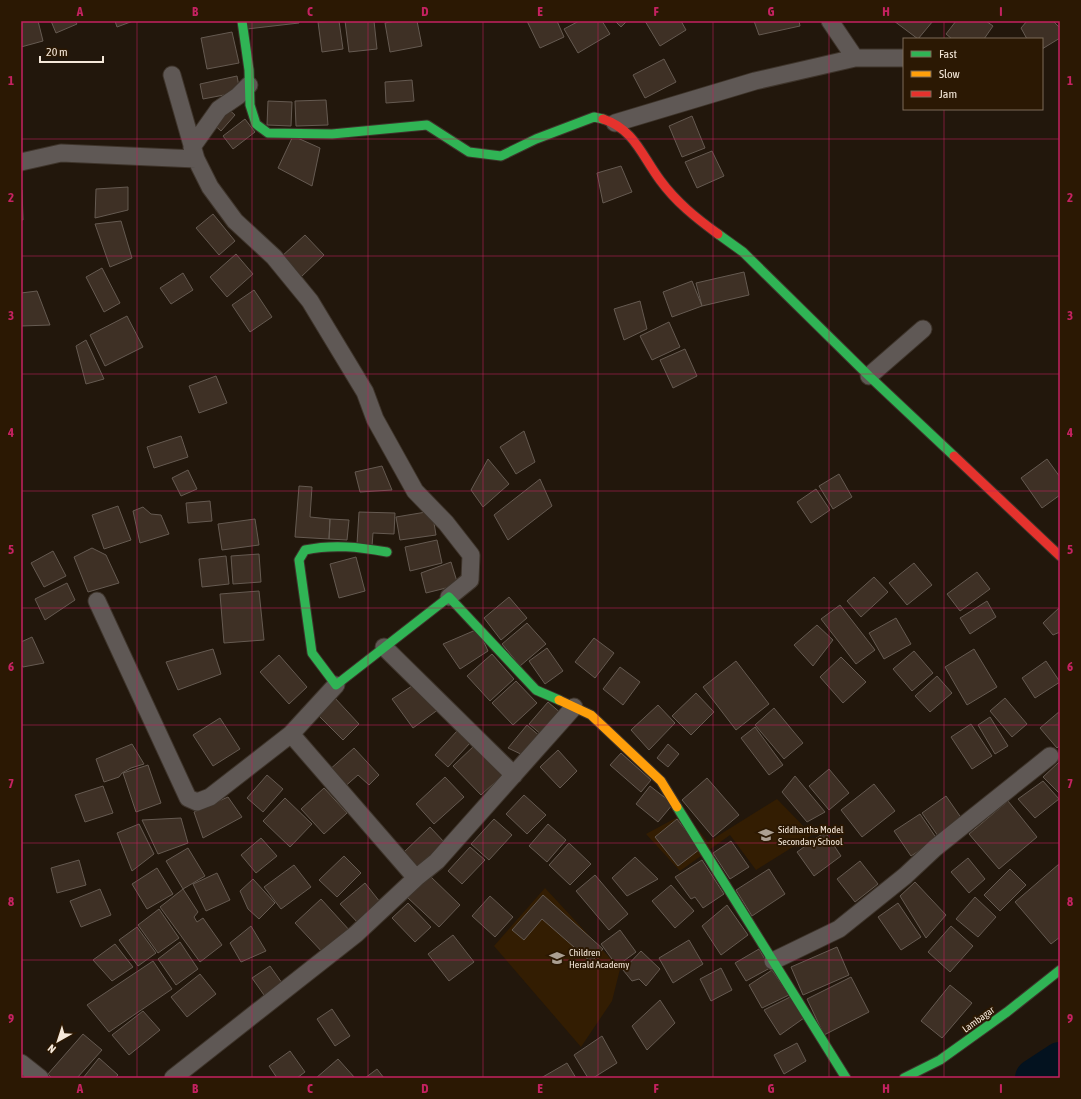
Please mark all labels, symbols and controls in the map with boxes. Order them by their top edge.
text: A [76,4,84,19]
text: B [192,4,199,19]
text: C [307,4,313,19]
text: D [421,4,429,19]
text: E [537,4,543,19]
text: F [653,4,659,19]
text: G [768,4,775,19]
text: H [882,4,890,19]
text: I [999,4,1003,19]
scale bar [40,38,103,64]
legend [903,38,1043,110]
text: 20 m [46,45,68,59]
text: Fast [939,47,957,61]
text: Slow [939,67,960,81]
text: 1 [8,73,14,88]
text: 1 [1067,73,1073,88]
text: Jam [939,87,957,101]
text: 2 [8,190,14,205]
text: 2 [1067,190,1073,205]
text: 3 [8,308,14,323]
text: 3 [1067,308,1073,323]
text: 4 [7,425,14,440]
text: 4 [1066,425,1073,440]
text: 5 [8,542,14,557]
text: 5 [1067,542,1073,557]
text: 6 [8,659,14,674]
text: 6 [1067,659,1073,674]
text: 7 [8,776,14,791]
text: 7 [1067,776,1073,791]
place label: Siddhartha Model Secondary School [778,824,844,847]
school or university icon: Siddhartha Model Secondary School [757,826,775,844]
text: 8 [8,894,14,909]
text: 8 [1067,894,1073,909]
place label: Children Herald Academy [569,947,629,970]
school or university icon: Children Herald Academy [548,949,566,967]
street label: Lambagar [960,1004,997,1035]
text: 9 [8,1011,14,1026]
text: 9 [1067,1011,1073,1026]
north arrow [38,1021,78,1061]
text: N [45,1042,58,1055]
text: A [76,1081,84,1096]
text: B [192,1081,199,1096]
text: C [307,1081,313,1096]
text: D [421,1081,429,1096]
text: E [537,1081,543,1096]
text: F [653,1081,659,1096]
text: G [768,1081,775,1096]
text: H [882,1081,890,1096]
text: I [999,1081,1003,1096]

